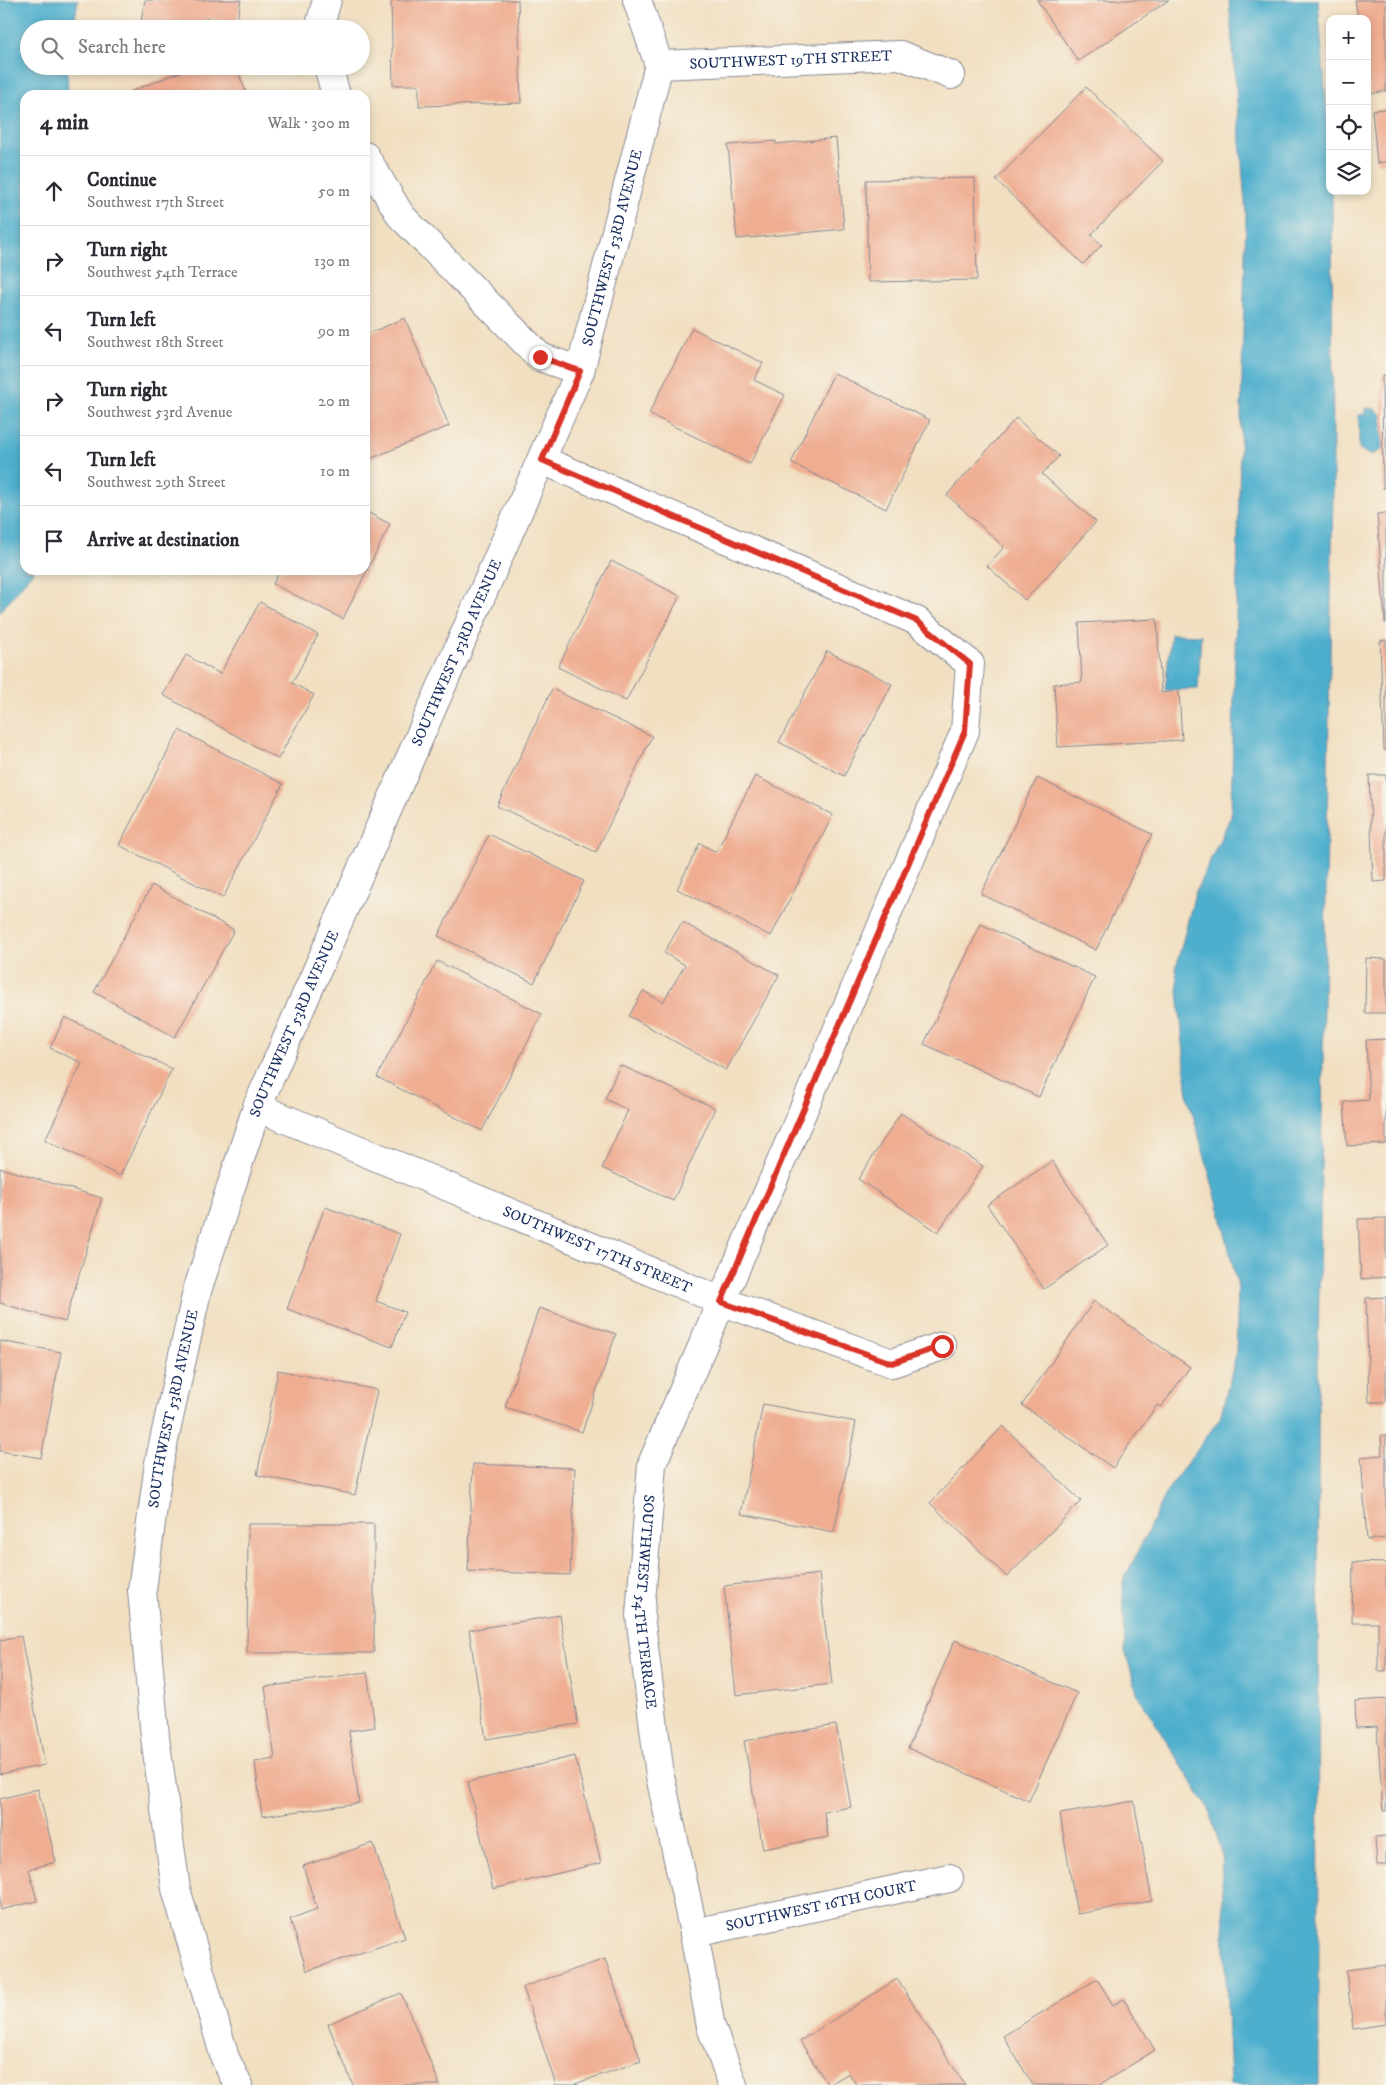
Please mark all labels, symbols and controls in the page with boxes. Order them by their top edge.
map controls [1326,15,1371,195]
button: + [1326,15,1371,60]
search box [20,20,370,75]
icon: search [38,34,66,62]
text: Search here [78,36,166,59]
street label: SOUTHWEST 19TH STREET [689,46,893,74]
button: − [1326,60,1371,105]
button: locate [1326,105,1371,150]
text: 4 min [40,110,89,136]
text: Walk · 300 m [267,113,350,133]
street label: SOUTHWEST 53RD AVENUE [578,147,647,348]
button: layers [1326,150,1371,195]
text: Continue [87,169,157,192]
icon: ahead [40,177,68,205]
text: 50 m [318,181,350,201]
text: Southwest 17th Street [87,192,224,212]
text: Turn right [87,239,167,262]
icon: right [40,247,68,275]
text: 130 m [314,251,350,271]
text: Southwest 54th Terrace [87,262,238,282]
text: Turn left [87,309,156,332]
icon: left [40,317,68,345]
text: 90 m [318,321,350,341]
text: Southwest 18th Street [87,332,224,352]
route end [529,346,552,369]
text: Turn right [87,379,167,402]
icon: right [40,387,68,415]
text: 20 m [318,391,350,411]
text: Southwest 53rd Avenue [87,402,232,422]
text: Turn left [87,449,156,472]
icon: left [40,457,68,485]
text: 10 m [320,461,350,481]
text: Southwest 29th Street [87,472,226,492]
icon: arrive [40,527,68,555]
text: Arrive at destination [87,529,239,552]
street label: SOUTHWEST 53RD AVENUE [408,556,506,749]
street label: SOUTHWEST 53RD AVENUE [245,927,344,1119]
street label: SOUTHWEST 17TH STREET [500,1202,695,1298]
street label: SOUTHWEST 53RD AVENUE [144,1307,203,1509]
route start [931,1335,954,1358]
street label: SOUTHWEST 54TH TERRACE [630,1494,661,1711]
street label: SOUTHWEST 16TH COURT [724,1876,919,1936]

